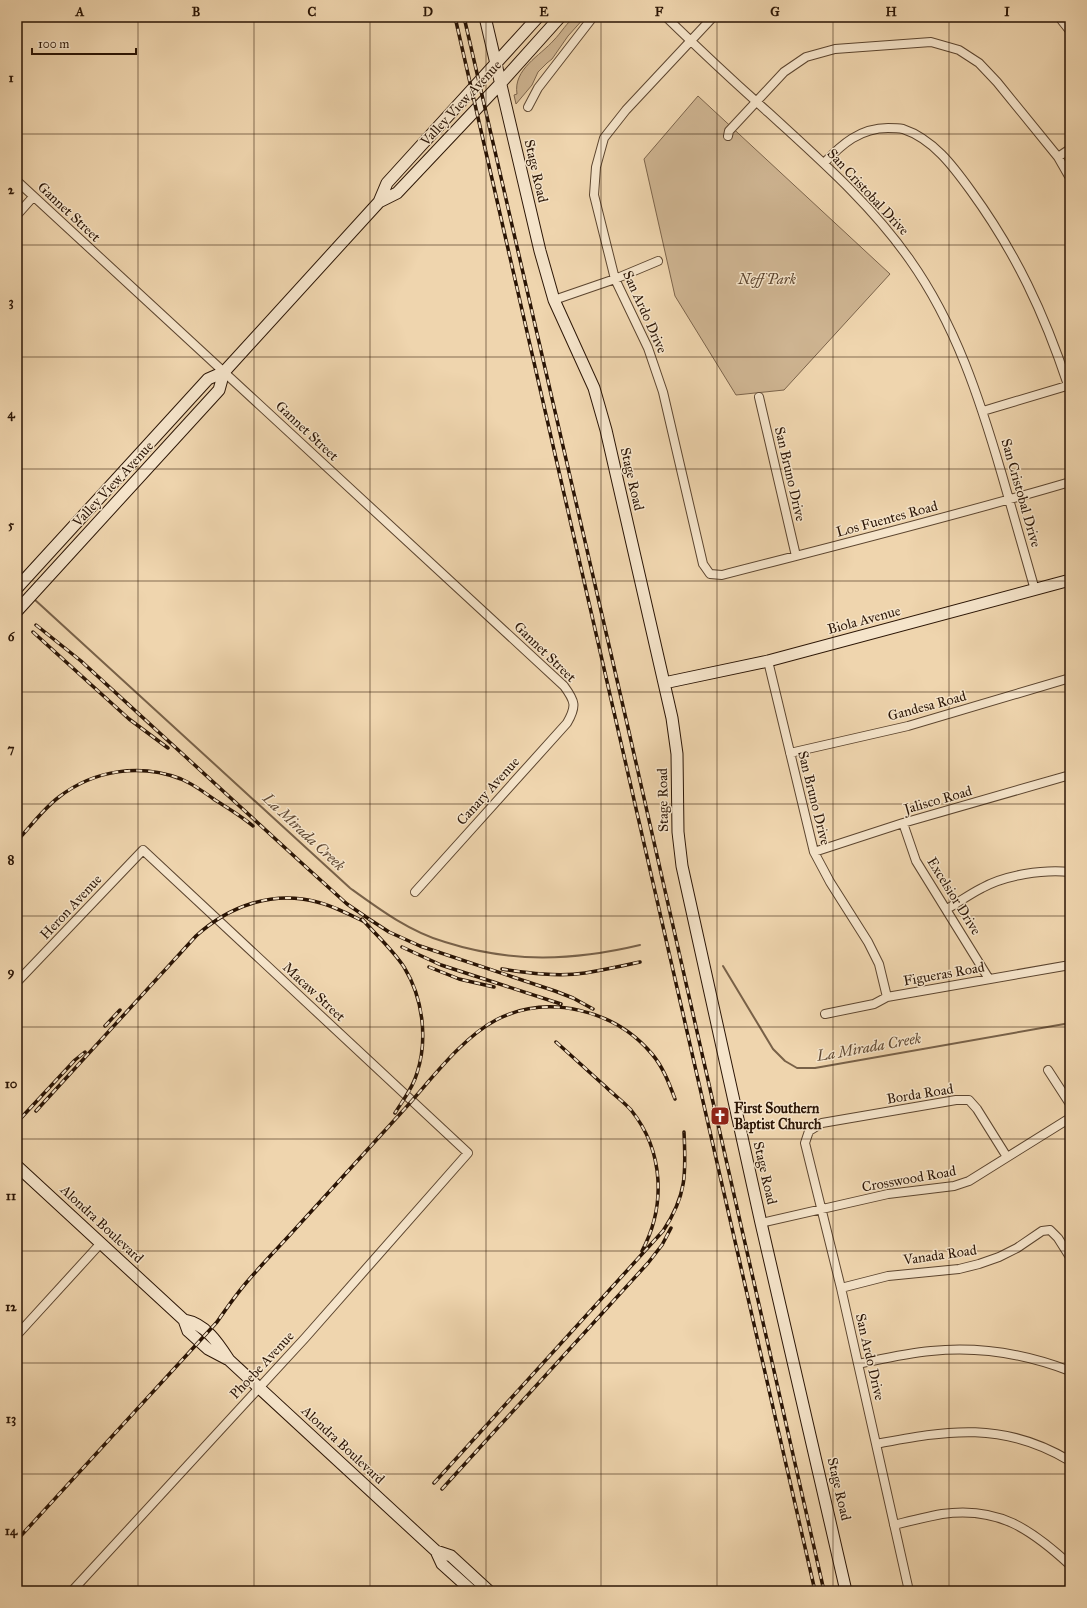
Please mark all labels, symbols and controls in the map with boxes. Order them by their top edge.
text: A [75,4,85,20]
text: B [192,4,201,20]
text: C [308,4,317,20]
text: D [423,4,433,20]
text: E [539,4,549,20]
text: F [655,4,664,20]
text: G [770,4,780,20]
text: H [885,4,897,20]
text: I [1004,4,1010,20]
scale bar [32,30,136,56]
text: 100 m [38,37,69,51]
street label: Valley View Avenue [416,56,505,150]
text: 1 [8,70,14,86]
street label: Stage Road [521,138,551,204]
street label: San Cristobal Drive [823,145,913,239]
street label: Gannet Street [34,179,104,245]
text: 2 [8,182,15,198]
street label: San Ardo Drive [619,268,671,356]
park label: Neff Park [737,271,797,288]
text: 3 [8,294,14,310]
street label: Gannet Street [272,398,342,464]
text: 4 [7,406,15,422]
street label: San Bruno Drive [771,425,809,523]
street label: Valley View Avenue [68,437,157,531]
street label: San Cristobal Drive [997,437,1045,549]
street label: Stage Road [617,446,647,512]
street label: Los Fuentes Road [834,497,940,541]
text: 5 [8,517,15,533]
street label: Biola Avenue [826,602,903,638]
street label: Gannet Street [510,618,580,686]
text: 6 [8,629,16,645]
street label: Gandesa Road [886,687,968,725]
text: 7 [8,741,15,757]
street label: San Bruno Drive [794,749,834,847]
street label: Canary Avenue [453,753,523,829]
street label: Stage Road [654,768,672,832]
street label: Jalisco Road [900,782,974,819]
water label: La Mirada Creek [258,789,349,875]
text: 8 [8,852,15,868]
street label: Excelsior Drive [923,854,985,938]
street label: Heron Avenue [37,871,106,943]
street label: Macaw Street [279,959,349,1025]
street label: Figueras Road [902,959,986,989]
text: 9 [8,964,15,980]
water label: La Mirada Creek [814,1029,923,1065]
text: 10 [5,1076,18,1092]
street label: Borda Road [885,1080,955,1108]
place label: First Southern Baptist Church [734,1100,822,1134]
church icon: First Southern Baptist Church [709,1105,731,1127]
street label: Stage Road [750,1140,780,1206]
street label: Crosswood Road [861,1162,957,1196]
street label: Alondra Boulevard [56,1181,147,1267]
text: 11 [6,1188,16,1204]
street label: Vanada Road [901,1241,978,1269]
text: 12 [5,1299,17,1315]
street label: San Ardo Drive [852,1312,888,1402]
street label: Phoebe Avenue [226,1327,298,1402]
street label: Alondra Boulevard [297,1402,388,1488]
text: 13 [6,1411,16,1427]
street label: Stage Road [824,1456,854,1522]
text: 14 [5,1523,18,1539]

